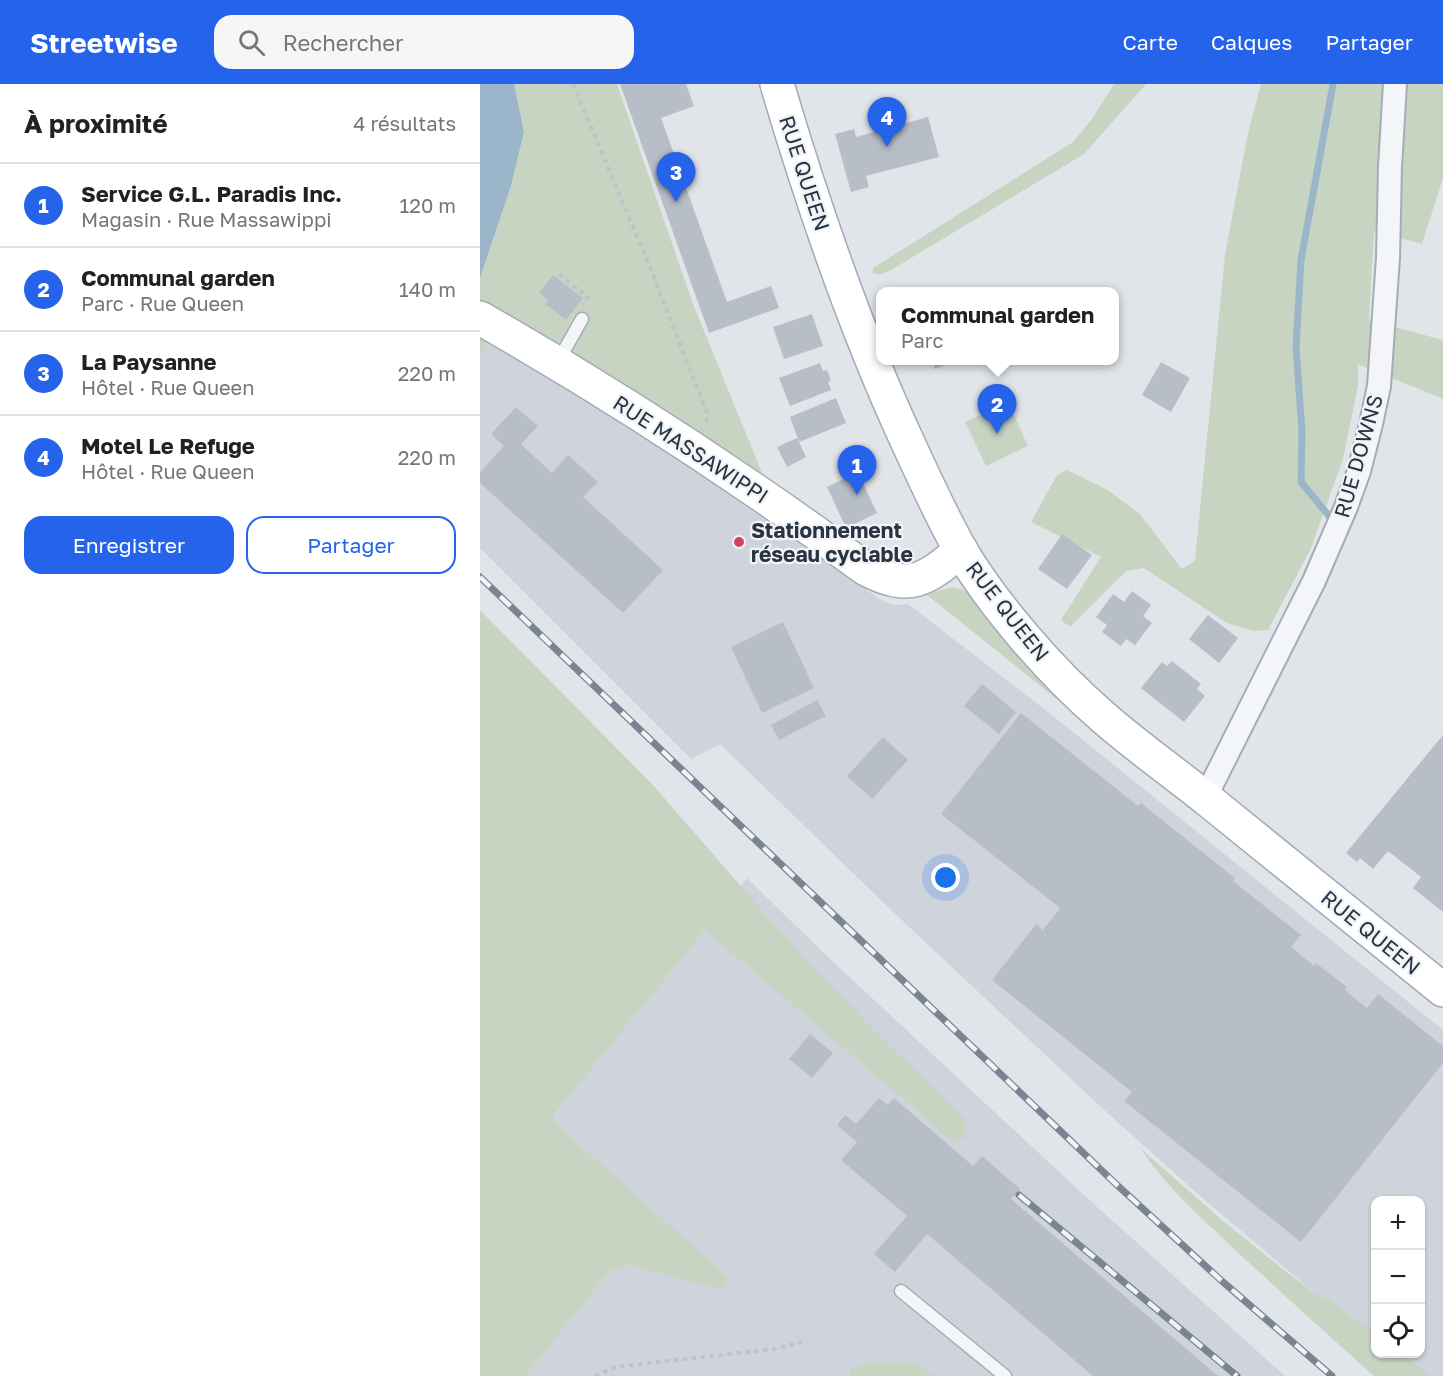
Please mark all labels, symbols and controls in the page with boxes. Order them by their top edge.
search box [214,15,634,69]
text: Streetwise [30,26,178,59]
icon: search [235,26,268,59]
text: Rechercher [283,29,404,56]
text: Carte [1122,29,1178,55]
text: Calques [1211,29,1292,55]
text: Partager [1325,29,1413,55]
pin: 4 [868,98,906,147]
text: À proximité [24,108,168,139]
text: 4 résultats [353,111,456,135]
street label: RUE QUEEN [774,112,836,234]
pin: 3 [656,152,696,202]
text: Service G.L. Paradis Inc. [81,180,342,207]
text: 1 [38,193,49,217]
text: 120 m [400,193,456,217]
text: Magasin · Rue Massawippi [81,207,332,231]
text: Communal garden [81,264,275,291]
text: 2 [37,277,50,301]
text: 140 m [399,277,456,301]
popup [876,287,1119,365]
text: Parc · Rue Queen [81,291,244,315]
text: Communal garden [901,301,1094,328]
text: Parc [901,328,943,352]
text: La Paysanne [81,348,217,375]
text: 3 [37,361,50,385]
text: 220 m [398,361,456,385]
text: Hôtel · Rue Queen [81,375,255,399]
pin: 2 [978,384,1016,434]
street label: RUE MASSAWIPPI [609,389,773,509]
street label: RUE DOWNS [1328,391,1388,521]
text: Motel Le Refuge [81,432,255,459]
text: 4 [37,445,50,469]
text: 220 m [398,445,456,469]
pin: 1 [838,446,877,495]
text: Hôtel · Rue Queen [81,459,255,483]
button: Enregistrer [24,516,234,574]
button: Partager [246,516,456,574]
place label: Stationnement réseau cyclable [751,517,913,567]
marker: Stationnement réseau cyclable [732,535,746,549]
street label: RUE QUEEN [961,556,1055,666]
your location [931,863,960,892]
street label: RUE QUEEN [1316,884,1426,980]
map controls [1371,1196,1425,1358]
button: + [1371,1196,1425,1250]
button: − [1371,1250,1425,1304]
button: locate [1371,1304,1425,1358]

